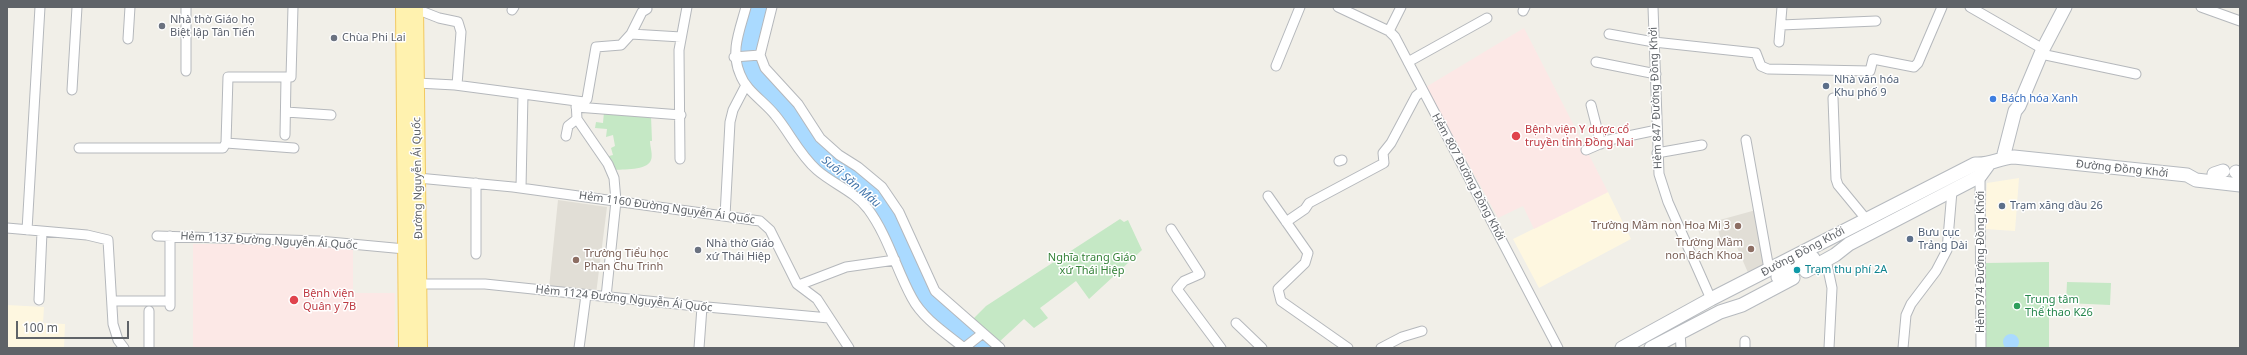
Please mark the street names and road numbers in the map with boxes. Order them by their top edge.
street label: Hẻm 847 Đường Đồng Khởi [1647,27,1665,169]
street label: Hẻm 807 Đường Đồng Khởi [1429,111,1507,243]
street label: Đường Nguyễn Ái Quốc [410,117,426,239]
street label: Đường Đồng Khởi [2075,158,2169,180]
street label: Hẻm 1160 Đường Nguyễn Ái Quốc [578,189,756,227]
street label: Hẻm 974 Đường Đồng Khởi [1974,191,1988,333]
street label: Đường Đồng Khởi [1759,224,1847,280]
street label: Hẻm 1137 Đường Nguyễn Ái Quốc [180,230,358,252]
street label: Hẻm 1124 Đường Nguyễn Ái Quốc [535,283,713,315]

